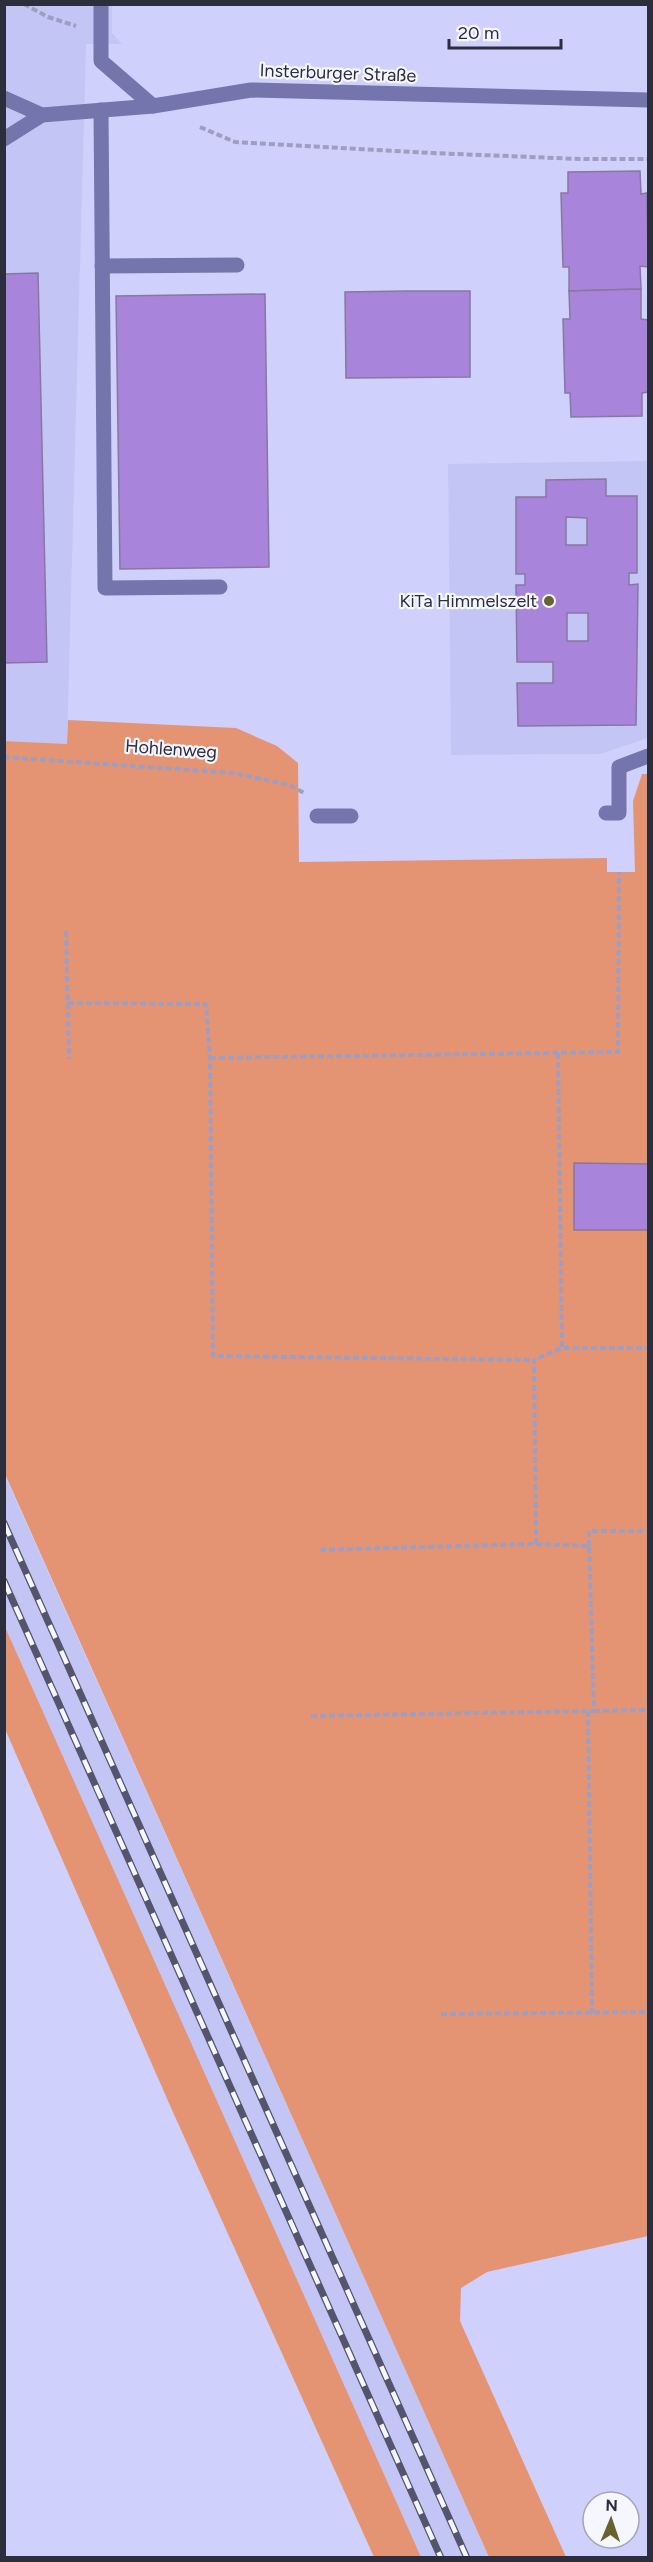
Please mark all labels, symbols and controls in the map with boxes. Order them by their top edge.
scale bar [449,12,562,50]
text: 20 m [458,22,499,44]
street label: Insterburger Straße [259,59,417,87]
place label: KiTa Himmelszelt [399,590,537,612]
marker: KiTa Himmelszelt [542,594,556,608]
street label: Hohlenweg [124,735,218,763]
north arrow [581,2490,641,2550]
text: N [605,2496,618,2515]

